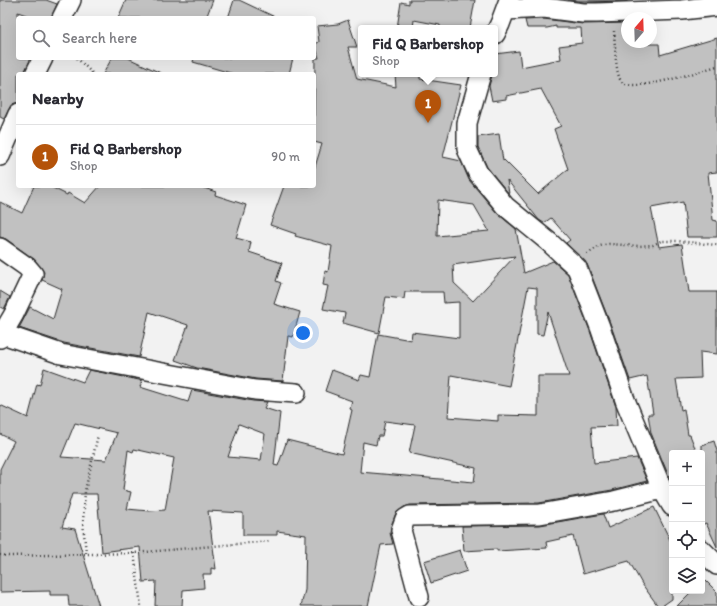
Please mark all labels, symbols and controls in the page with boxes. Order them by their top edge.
north arrow [621,12,657,48]
search box [16,16,316,60]
popup [358,25,498,77]
icon: search [30,27,52,49]
text: Search here [62,29,137,47]
text: Fid Q Barbershop [372,35,484,53]
text: Shop [372,53,400,68]
text: Nearby [32,88,84,108]
pin: 1 [415,90,441,123]
text: Fid Q Barbershop [70,140,182,158]
text: 1 [42,149,48,164]
text: 90 m [271,149,300,164]
text: Shop [70,158,97,173]
your location [293,323,313,343]
map controls [669,450,705,594]
button: + [669,450,705,486]
button: − [669,486,705,522]
button: locate [669,522,705,558]
button: layers [669,558,705,594]

